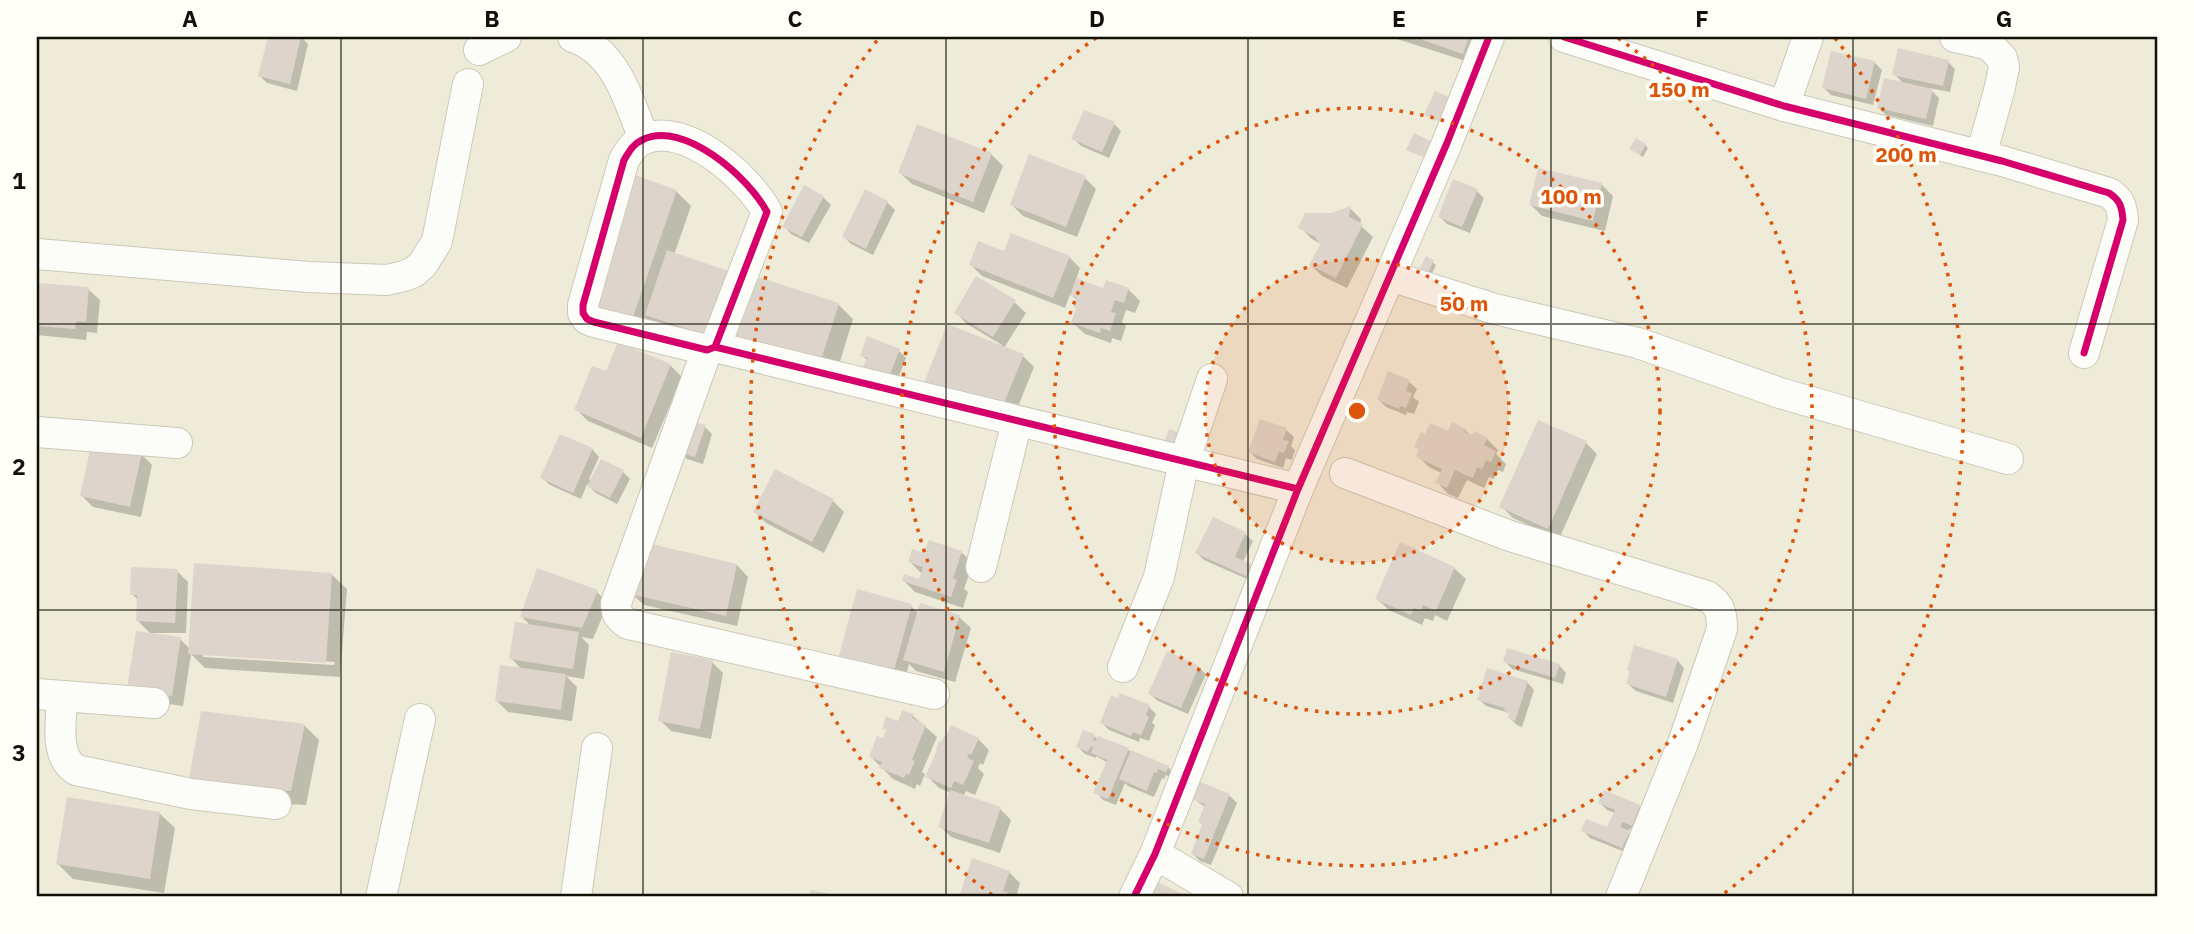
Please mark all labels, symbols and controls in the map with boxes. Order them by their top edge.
text: A [182,3,198,33]
text: B [484,3,500,33]
text: C [788,3,803,33]
text: D [1089,3,1105,33]
text: E [1392,3,1406,33]
text: F [1695,3,1709,33]
text: G [1996,3,2012,33]
text: 150 m [1648,75,1710,103]
text: 200 m [1875,140,1937,168]
text: 1 [12,165,26,195]
text: 100 m [1540,182,1602,210]
text: 50 m [1440,289,1488,317]
centre of rings [1345,399,1369,423]
text: 2 [12,451,26,481]
text: 3 [12,737,26,767]

